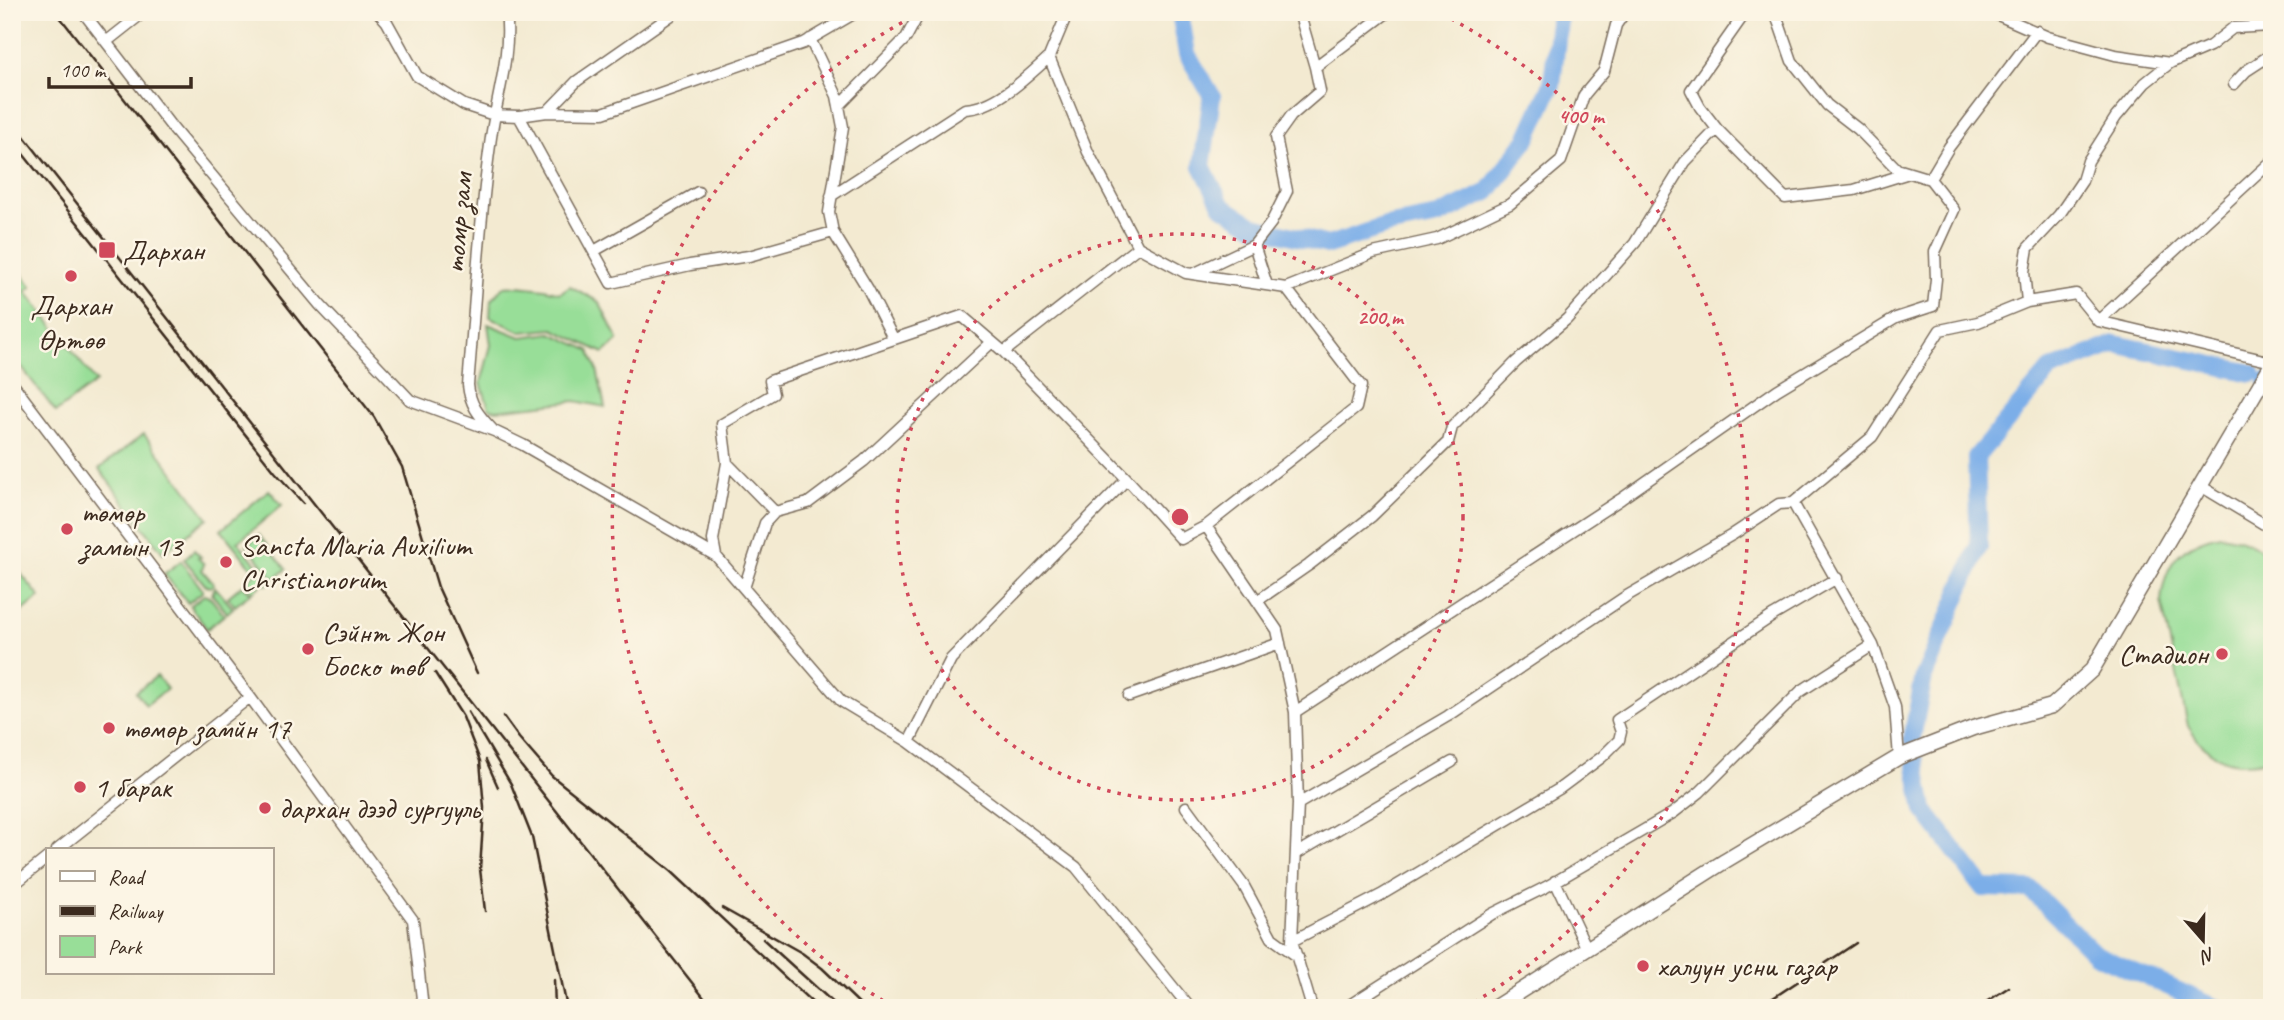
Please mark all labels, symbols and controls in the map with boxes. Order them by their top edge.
scale bar [49,46,191,90]
text: 100 m [60,57,107,83]
text: 400 m [1558,103,1606,129]
street label: томр зам [435,169,482,275]
place label: Дархан [123,231,206,269]
marker: Дархан [97,240,117,260]
marker: Дархан Өртөө [63,268,79,284]
place label: Дархан Өртөө [31,286,114,358]
text: 200 m [1357,304,1405,330]
place label: төмөр замын 13 [77,493,185,565]
centre of rings [1168,505,1192,529]
marker: төмөр замын 13 [59,521,75,537]
place label: Sancta Maria Auxilium Christianorum [240,526,473,598]
marker: Sancta Maria Auxilium Christianorum [218,554,234,570]
place label: Сэйнт Жон Боско төв [322,613,447,685]
place label: Стадион [2118,635,2211,673]
marker: Сэйнт Жон Боско төв [300,641,316,657]
marker: Стадион [2214,646,2230,662]
place label: төмөр замйн 17 [123,709,292,747]
marker: төмөр замйн 17 [101,720,117,736]
place label: 1 барак [94,768,173,806]
marker: 1 барак [72,779,88,795]
place label: дархан дээд сургууль [279,789,482,827]
marker: дархан дээд сургууль [257,800,273,816]
legend [46,848,273,974]
text: Road [108,864,147,890]
text: Railway [108,898,164,924]
north arrow [2168,904,2238,974]
text: Park [108,934,143,960]
text: N [2196,942,2218,969]
place label: халуун усни газар [1657,947,1838,985]
marker: халуун усни газар [1635,958,1651,974]

